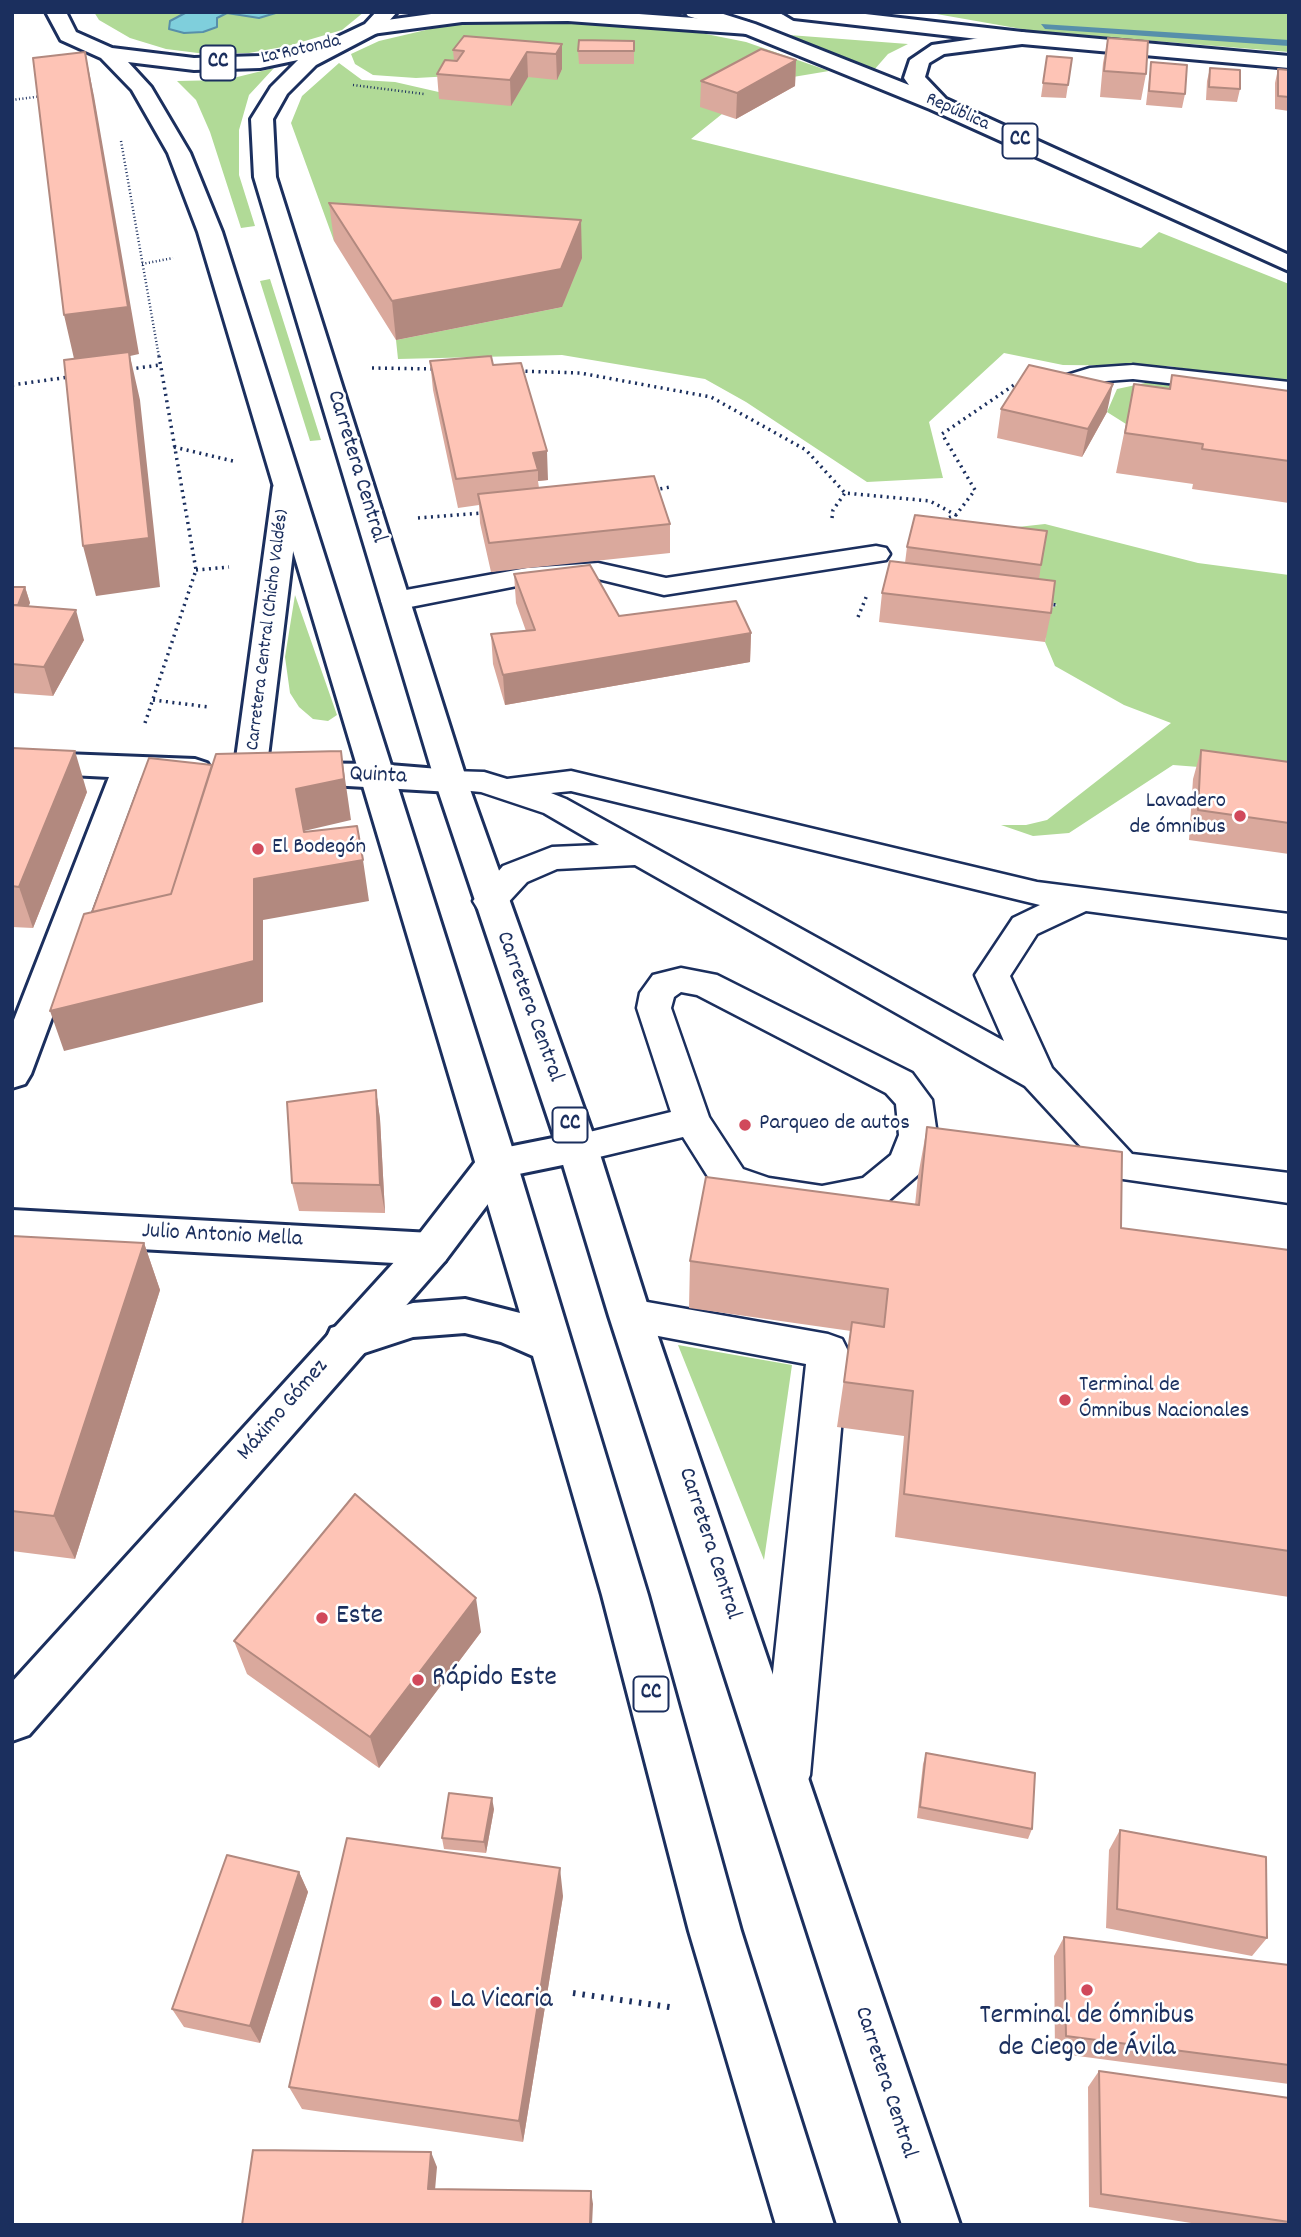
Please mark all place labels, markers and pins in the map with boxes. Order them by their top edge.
place label: Lavadero de ómnibus [1129,789,1226,843]
marker: Lavadero de ómnibus [1232,808,1248,824]
place label: El Bodegón [272,835,366,863]
marker: El Bodegón [250,841,266,857]
place label: Parqueo de autos [759,1111,910,1139]
marker: Parqueo de autos [737,1117,753,1133]
place label: Terminal de Ómnibus Nacionales [1079,1373,1249,1427]
marker: Terminal de Ómnibus Nacionales [1057,1392,1073,1408]
place label: Este [336,1601,383,1635]
marker: Este [314,1610,330,1626]
place label: Rápido Este [432,1663,557,1697]
marker: Rápido Este [410,1672,426,1688]
marker: Terminal de ómnibus de Ciego de Ávila [1079,1982,1095,1998]
place label: La Vicaria [450,1985,553,2019]
marker: La Vicaria [428,1994,444,2010]
place label: Terminal de ómnibus de Ciego de Ávila [979,2001,1195,2067]

